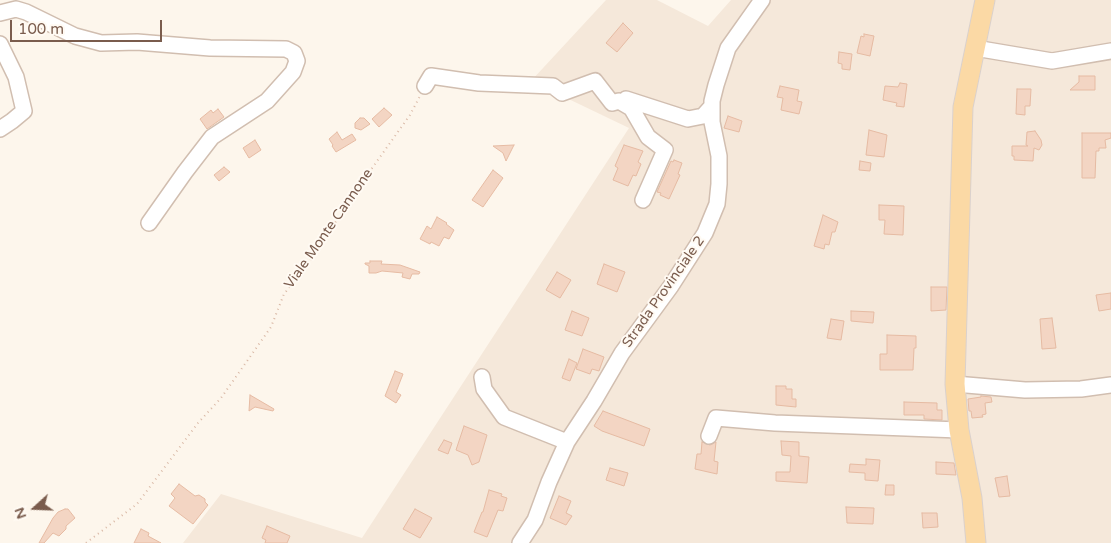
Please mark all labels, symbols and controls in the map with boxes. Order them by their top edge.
scale bar [12,10,165,42]
text: 100 m [18,20,64,38]
street label: Viale Monte Cannone [281,166,377,292]
street label: Strada Provinciale 2 [619,233,709,351]
north arrow [10,483,60,533]
text: N [11,505,30,521]

